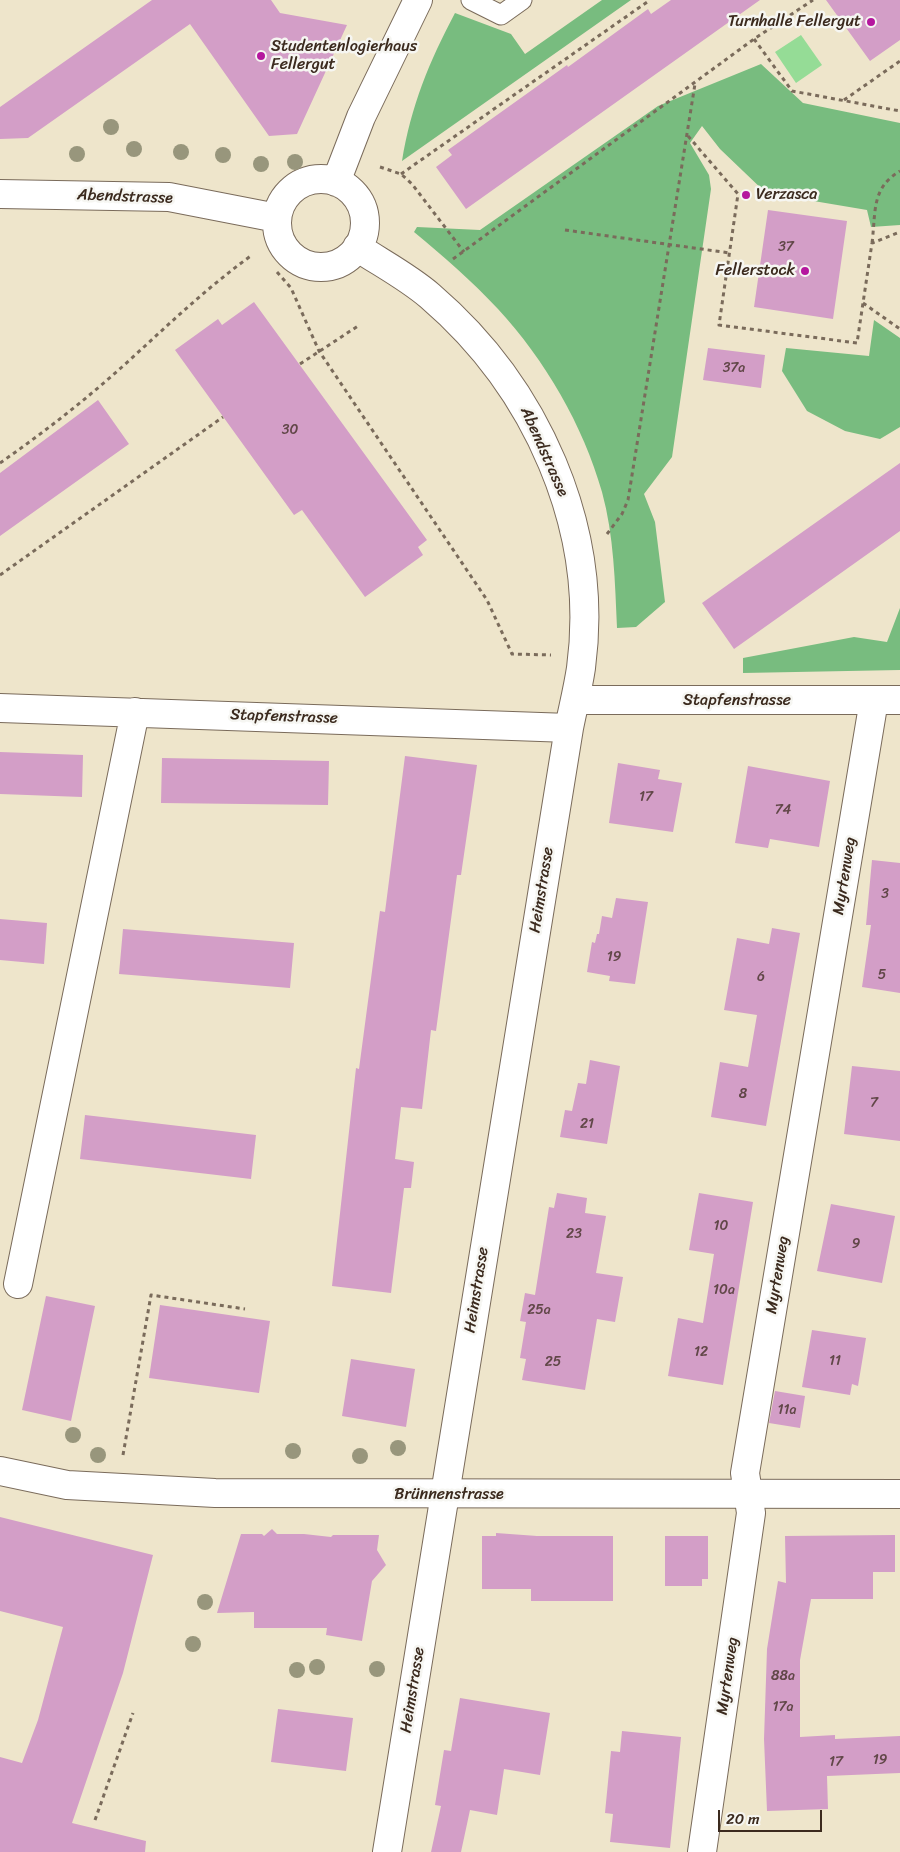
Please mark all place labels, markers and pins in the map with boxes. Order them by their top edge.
place label: Turnhalle Fellergut [728,12,861,32]
marker: Turnhalle Fellergut [865,16,877,28]
place label: Studentenlogierhaus Fellergut [271,37,417,75]
marker: Studentenlogierhaus Fellergut [255,50,267,62]
place label: Verzasca [756,185,817,205]
marker: Verzasca [740,189,752,201]
place label: Fellerstock [715,261,795,281]
marker: Fellerstock [799,265,811,277]

